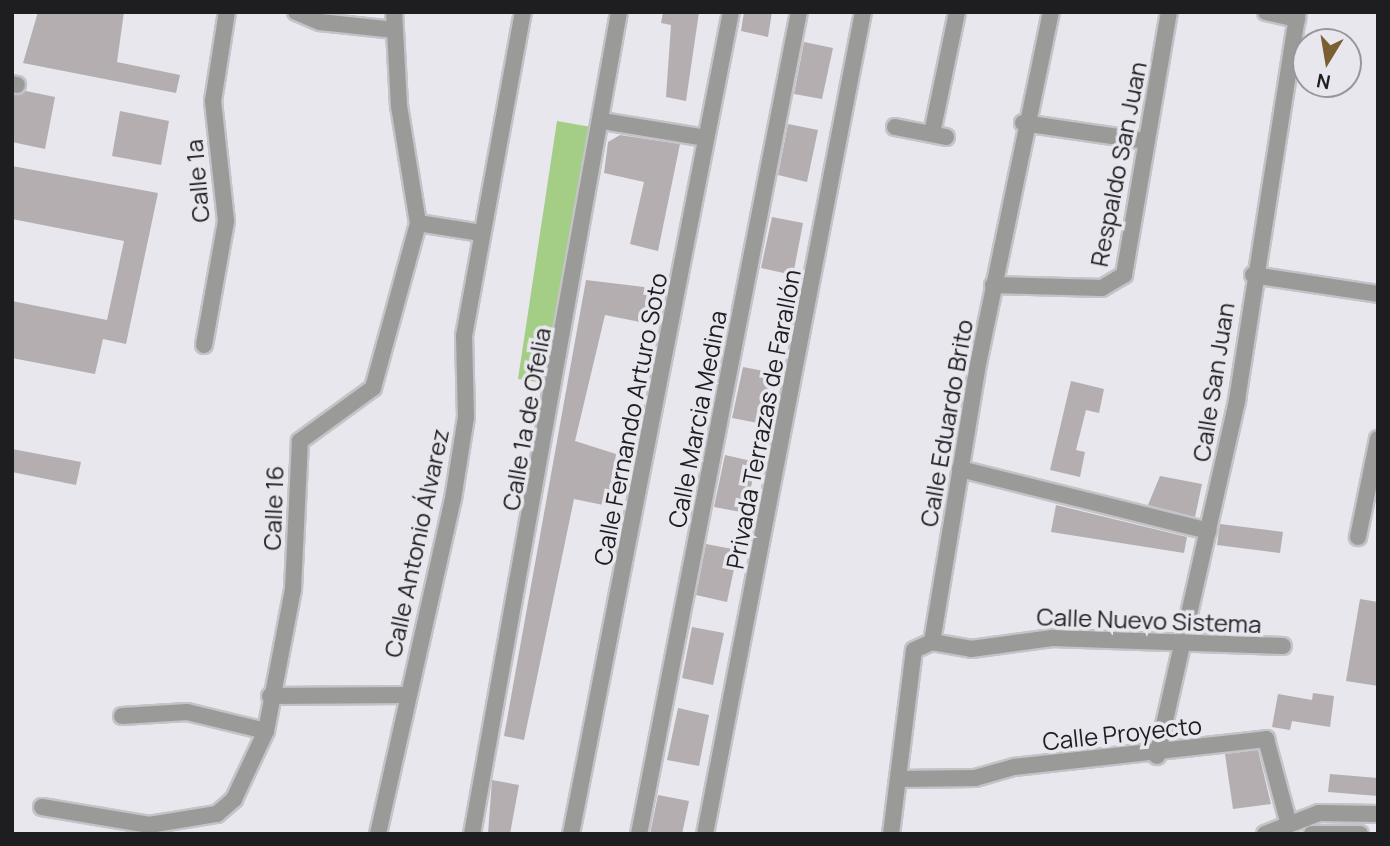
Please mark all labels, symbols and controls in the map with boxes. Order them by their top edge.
north arrow [1292,28,1362,98]
street label: Respaldo San Juan [1084,59,1152,269]
text: N [1314,68,1333,96]
street label: Calle 1a [179,138,215,224]
street label: Privada Terrazas de Farallón [720,267,806,571]
street label: Calle Fernando Arturo Soto [587,270,673,568]
street label: Calle San Juan [1186,300,1240,464]
street label: Calle Marcia Medina [662,308,732,530]
street label: Calle Eduardo Brito [914,317,978,529]
street label: Calle 1a de Ofelia [496,325,556,513]
street label: Calle Antonio Álvarez [378,426,454,660]
street label: Calle 16 [257,465,289,551]
street label: Calle Nuevo Sistema [1036,602,1262,638]
street label: Calle Proyecto [1041,710,1203,756]

